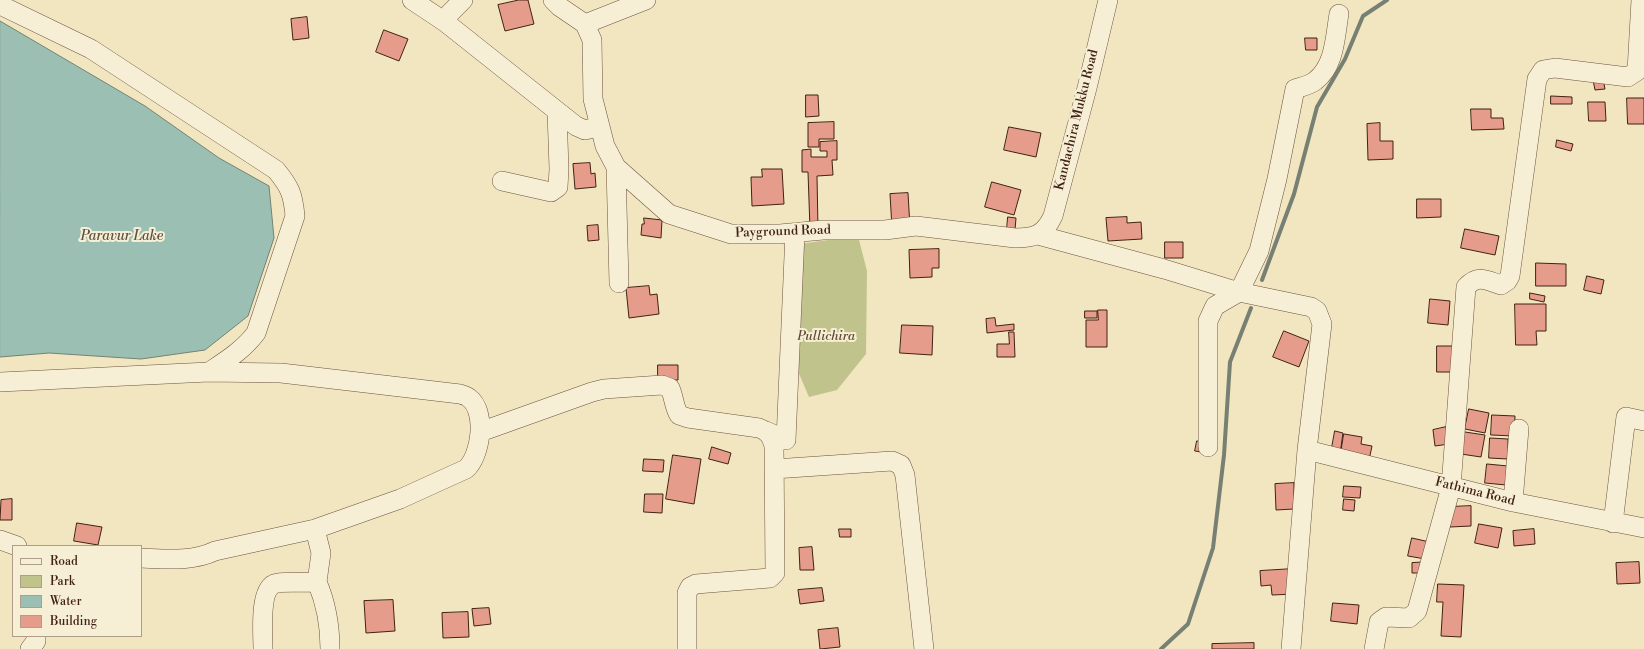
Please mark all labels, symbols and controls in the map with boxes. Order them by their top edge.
street label: Kandachira Mukku Road [1052,48,1102,192]
street label: Payground Road [735,223,831,241]
water label: Paravur Lake [81,229,163,245]
park label: Pullichira [797,329,855,345]
street label: Fathima Road [1433,475,1517,509]
legend [12,545,142,637]
text: Road [50,554,78,569]
text: Park [50,574,75,589]
text: Water [50,594,82,609]
text: Building [50,614,97,629]

